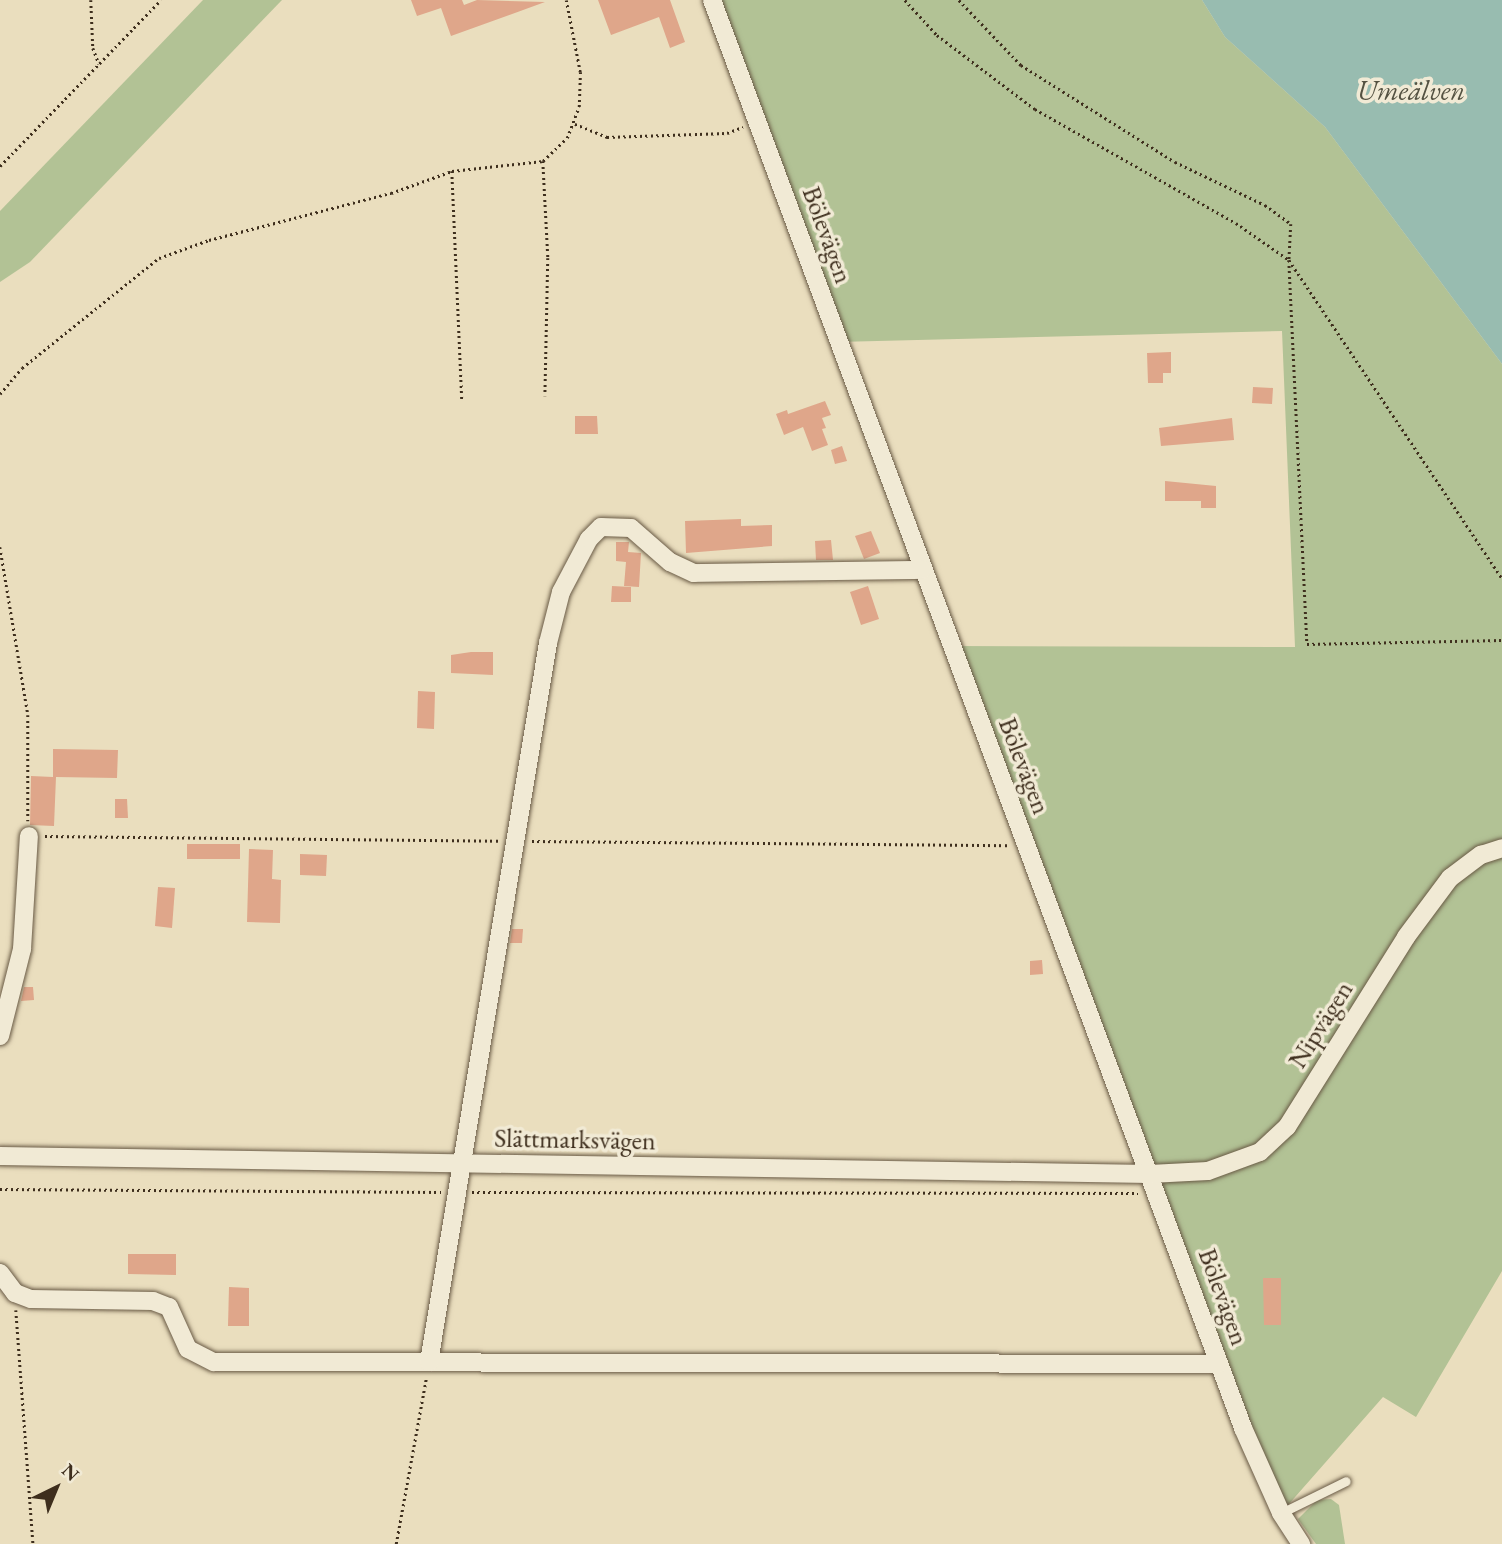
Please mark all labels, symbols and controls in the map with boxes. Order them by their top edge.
water label: Umeälven [1357,73,1465,107]
street label: Bölevägen [795,182,859,288]
street label: Bölevägen [991,713,1057,819]
street label: Nipvägen [1282,976,1360,1074]
street label: Slättmarksvägen [494,1123,656,1157]
street label: Bölevägen [1191,1244,1255,1350]
north arrow [21,1453,91,1523]
text: N [57,1458,85,1487]

